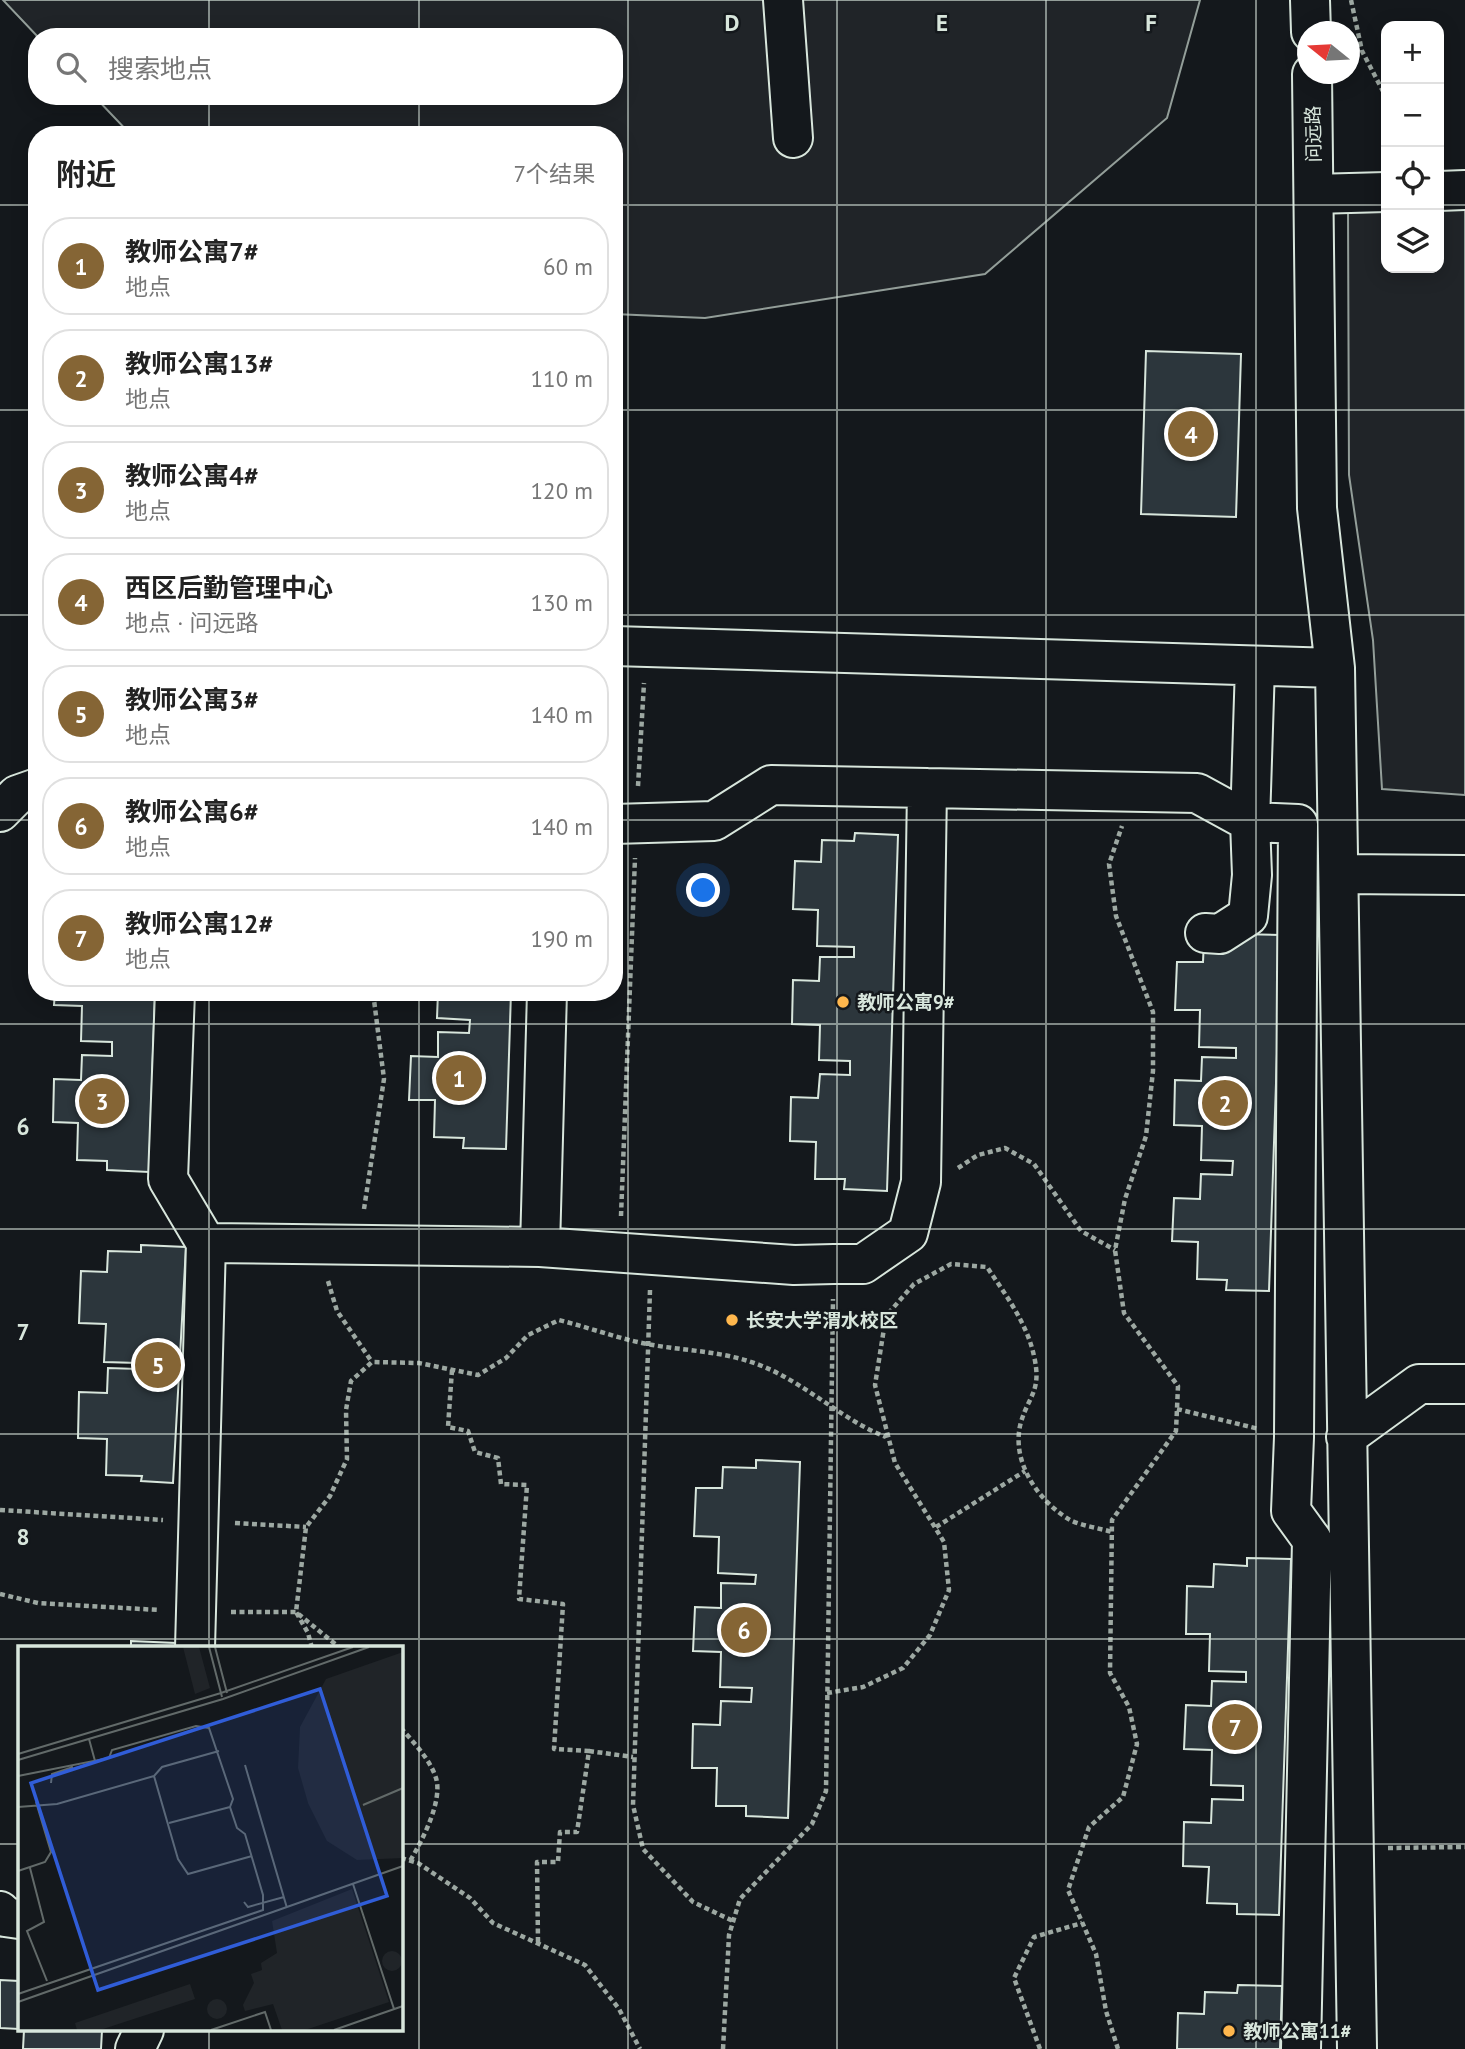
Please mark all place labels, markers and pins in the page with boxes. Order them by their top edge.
pin: 4 [1168,408,1214,460]
place label: 教师公寓9# [857,990,955,1014]
marker: 教师公寓9# [835,994,851,1010]
pin: 1 [436,1052,482,1104]
pin: 3 [79,1075,125,1127]
pin: 2 [1202,1077,1248,1129]
place label: 长安大学渭水校区 [746,1308,898,1332]
marker: 长安大学渭水校区 [724,1312,740,1328]
pin: 5 [135,1339,181,1391]
pin: 6 [721,1604,767,1656]
pin: 7 [1212,1701,1258,1753]
place label: 教师公寓11# [1243,2019,1352,2043]
marker: 教师公寓11# [1221,2023,1237,2039]

